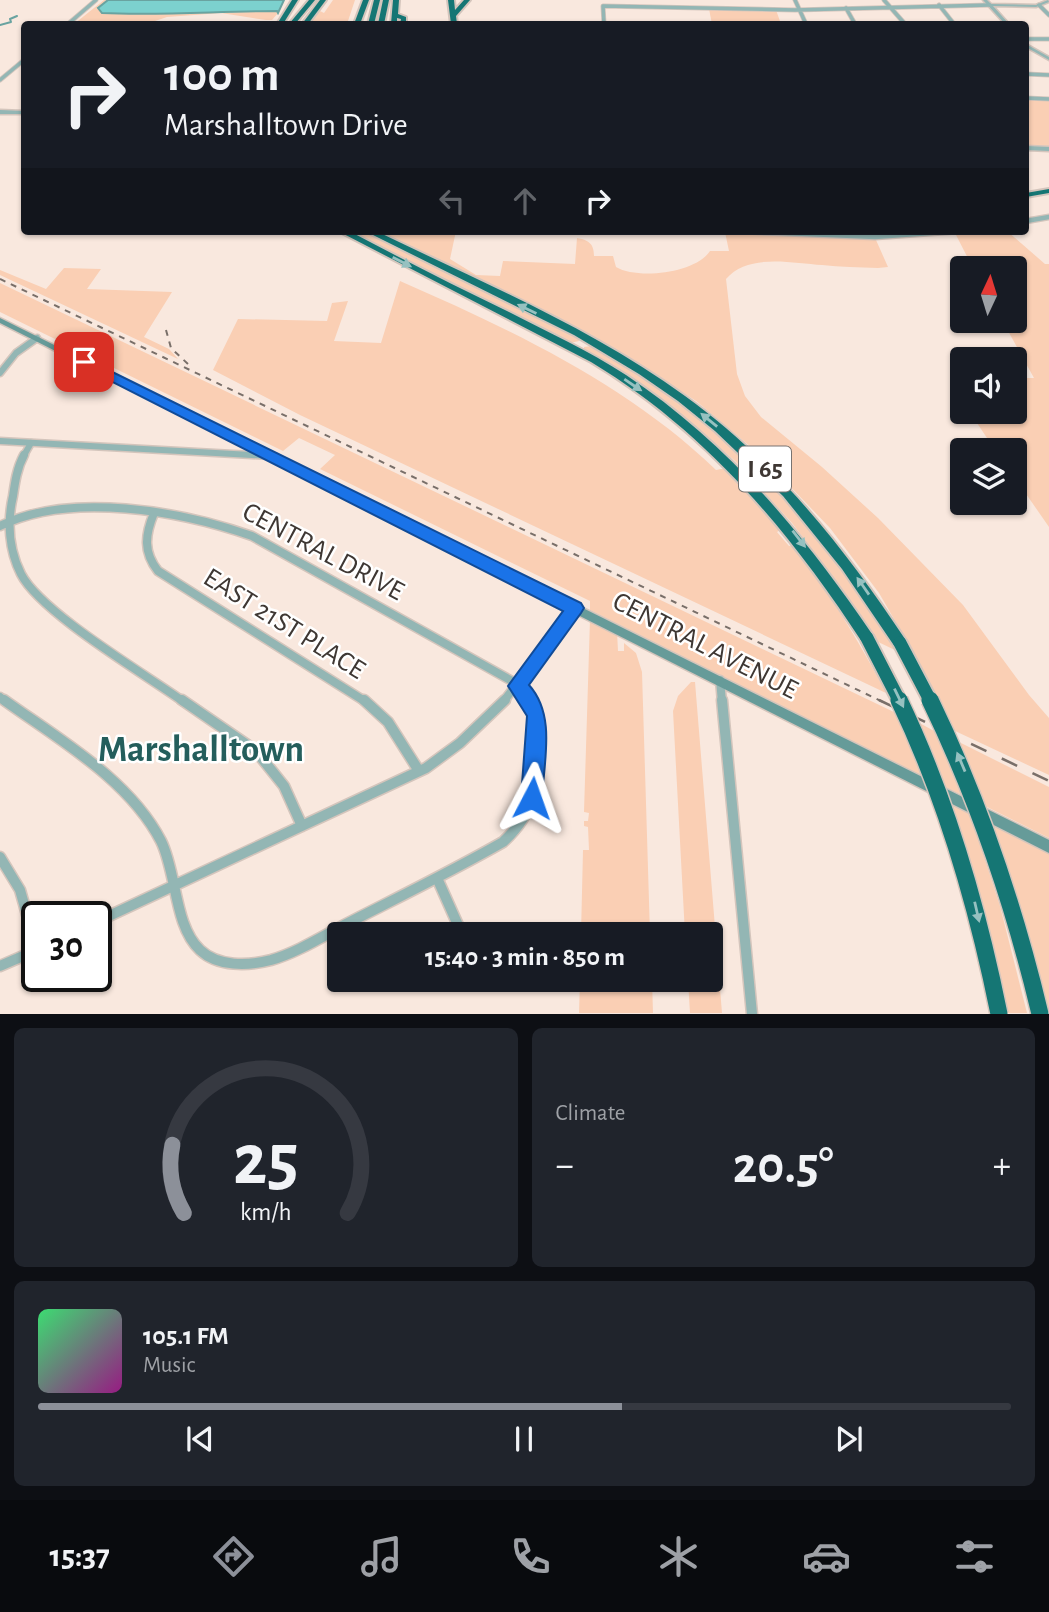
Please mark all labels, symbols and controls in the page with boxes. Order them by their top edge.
icon: right [49,49,140,140]
text: 100 m [164,51,280,100]
text: Marshalltown Drive [164,109,408,141]
icon: left [433,182,471,220]
icon: ahead [506,182,544,220]
icon: right [579,182,617,220]
one-way arrow [393,256,413,268]
north arrow [950,256,1027,332]
map controls [950,256,1027,515]
one-way arrow [517,303,537,315]
pin [54,332,114,392]
icon: arrive [65,343,103,381]
button: sound [950,347,1027,424]
one-way arrow [623,378,643,391]
one-way arrow [700,412,718,427]
button: layers [950,438,1027,515]
road number: I 65 [739,446,791,491]
street label: CENTRAL DRIVE [238,498,408,606]
one-way arrow [791,530,805,548]
street label: EAST 21ST PLACE [198,563,370,685]
one-way arrow [856,577,870,595]
street label: CENTRAL AVENUE [608,587,802,705]
one-way arrow [894,688,905,708]
district label: Marshalltown [98,731,304,768]
one-way arrow [955,751,966,772]
position arrow [495,761,569,835]
speed limit sign: 30 [21,901,112,992]
one-way arrow [972,901,983,923]
text: 15:40 · 3 min · 850 m [425,944,625,970]
text: Climate [556,1102,625,1125]
text: 25 [233,1126,299,1199]
text: 20.5° [733,1140,834,1192]
text: − [556,1147,574,1185]
text: + [993,1147,1011,1185]
text: km/h [240,1200,292,1225]
text: 105.1 FM [143,1323,229,1349]
text: Music [143,1354,195,1377]
icon: previous [181,1420,219,1458]
icon: pause [505,1420,543,1458]
icon: next [830,1420,868,1458]
icon: directions [209,1532,258,1581]
icon: music [357,1532,406,1581]
icon: phone [506,1532,555,1581]
icon: climate [654,1532,703,1581]
icon: car [802,1532,851,1581]
icon: filters [950,1532,999,1581]
text: 15:37 [50,1540,110,1572]

